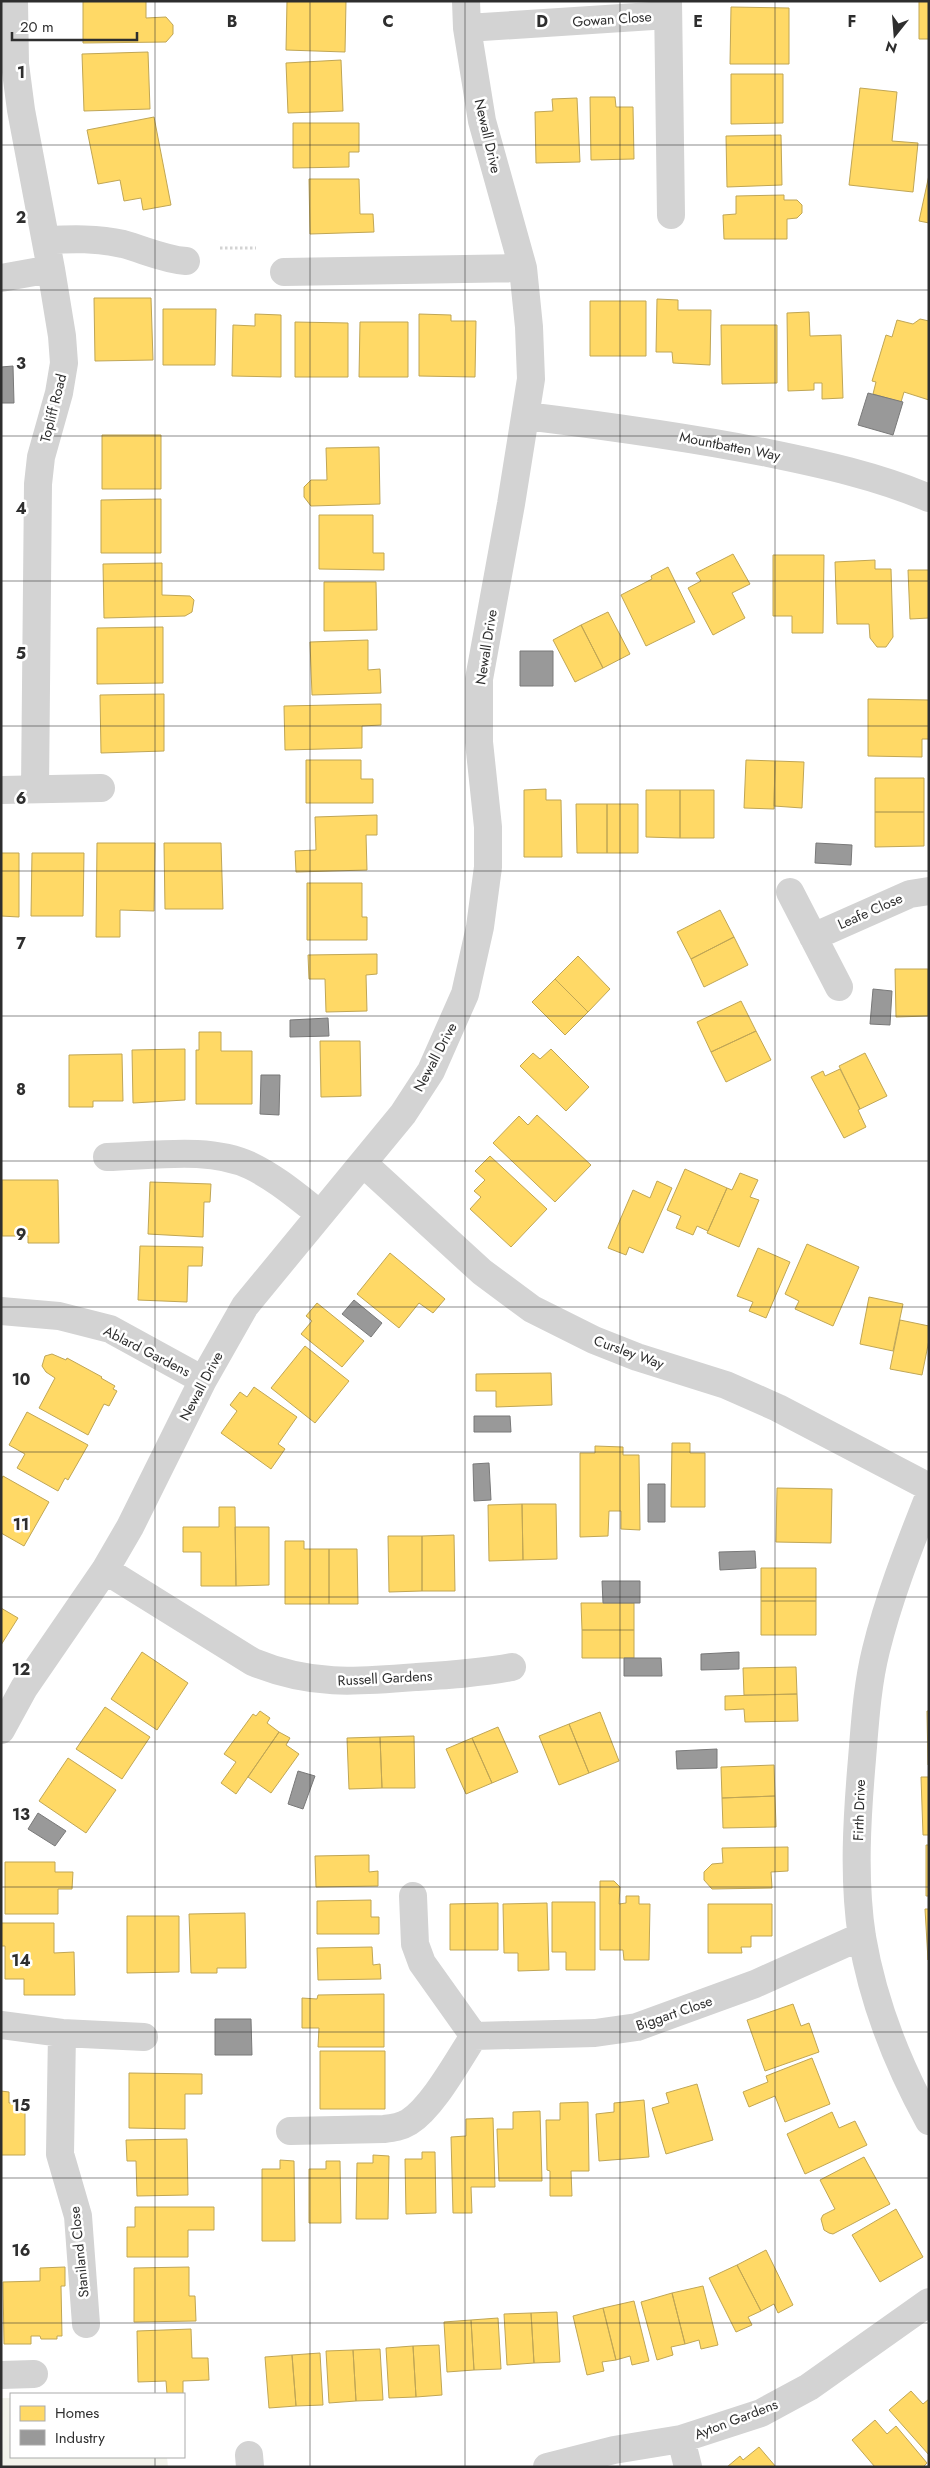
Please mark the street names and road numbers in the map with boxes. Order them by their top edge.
street label: Gowan Close [572,6,652,32]
street label: Newall Drive [470,97,506,175]
street label: Topliff Road [35,372,71,444]
street label: Mountbatten Way [678,426,783,466]
street label: Newall Drive [470,608,502,686]
street label: Leafe Close [834,888,906,934]
street label: Newall Drive [408,1019,462,1095]
street label: Ablard Gardens [100,1321,194,1382]
street label: Cursley Way [591,1330,668,1374]
street label: Newall Drive [174,1348,228,1424]
street label: Russell Gardens [337,1666,433,1690]
street label: Firth Drive [848,1779,870,1841]
street label: Biggart Close [633,1991,715,2035]
street label: Staniland Close [64,2205,94,2299]
street label: Ayton Gardens [691,2394,781,2444]

